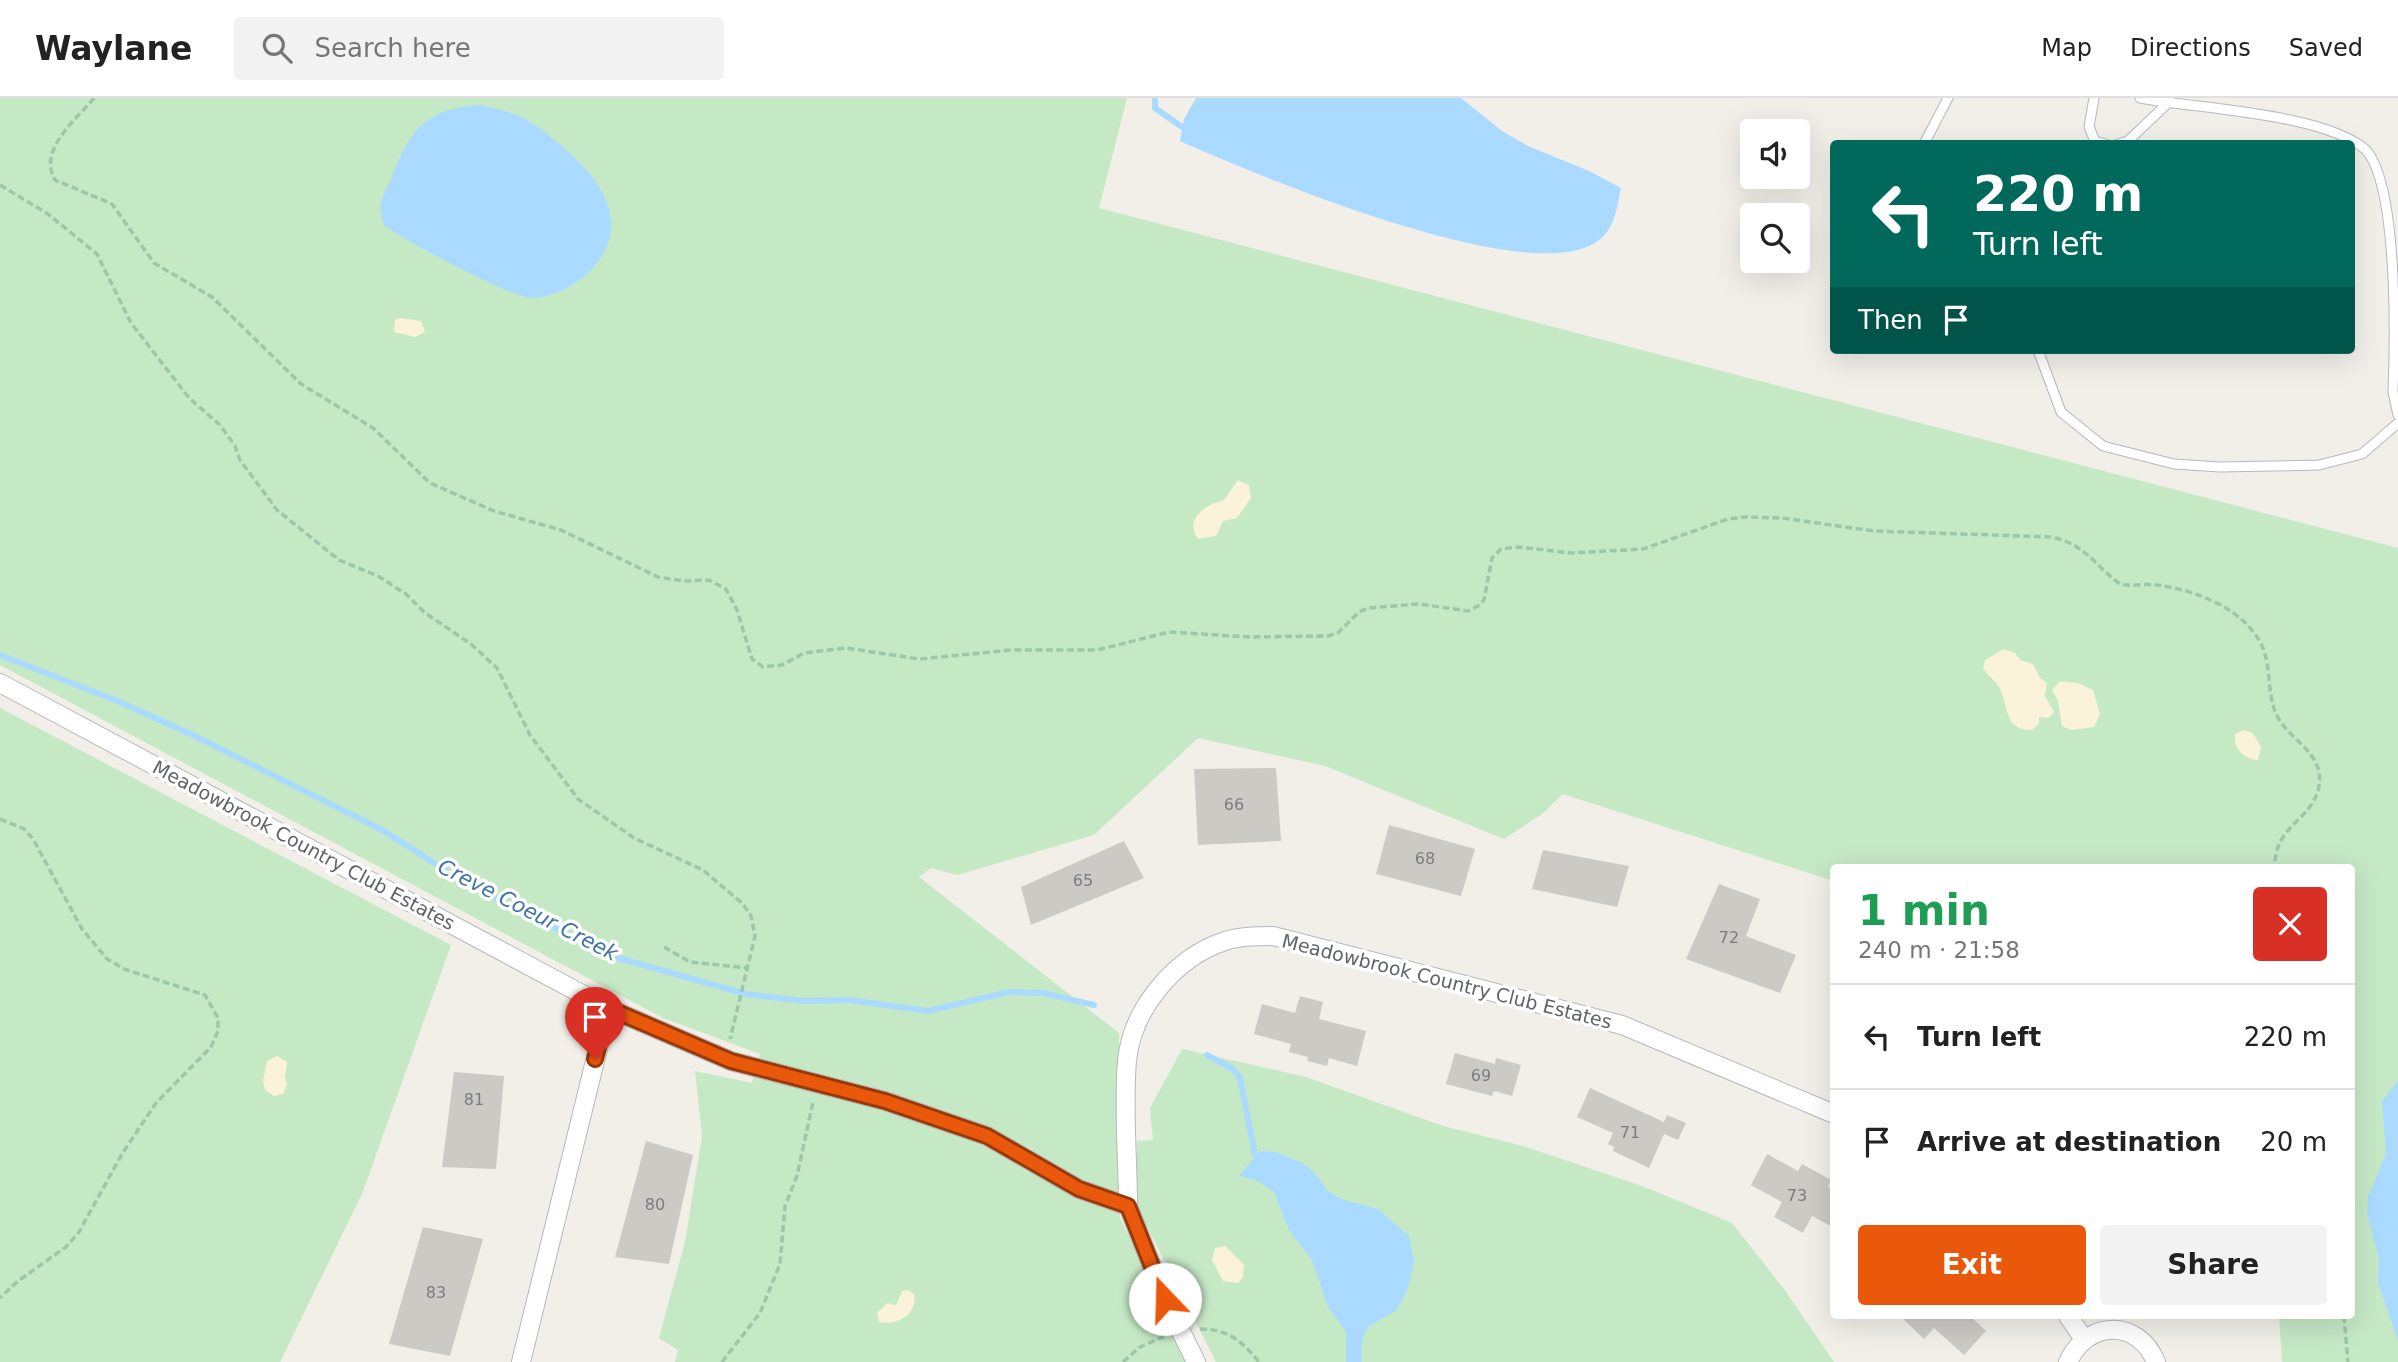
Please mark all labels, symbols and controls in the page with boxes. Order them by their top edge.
search box [234,17,724,80]
text: Waylane [35,29,192,68]
icon: search [258,29,296,67]
text: Search here [314,33,471,63]
text: Map [2041,34,2092,62]
text: Directions [2130,34,2251,62]
text: Saved [2289,34,2363,62]
map controls [1740,119,1810,273]
button: sound [1740,119,1810,189]
text: 220 m [1973,166,2143,223]
icon: left [1858,168,1949,259]
button: search [1740,203,1810,273]
text: Turn left [1973,225,2103,263]
icon: arrive [1937,301,1975,339]
text: Then [1858,305,1923,335]
street label: Meadowbrook Country Club Estates [149,756,459,934]
house number: 66 [1224,795,1244,814]
house number: 68 [1415,849,1435,868]
water label: Creve Coeur Creek [434,854,623,966]
house number: 65 [1073,871,1093,890]
text: 1 min [1858,886,1990,935]
button: close [2253,887,2327,961]
house number: 72 [1719,928,1739,947]
street label: Meadowbrook Country Club Estates [1280,929,1614,1033]
text: 240 m · 21:58 [1858,937,2020,963]
pin [565,987,625,1059]
icon: arrive [576,998,614,1036]
icon: left [1858,1018,1896,1056]
text: Turn left [1917,1022,2041,1052]
text: 220 m [2244,1022,2327,1052]
house number: 69 [1471,1066,1491,1085]
house number: 81 [464,1090,484,1109]
house number: 71 [1620,1123,1640,1142]
icon: arrive [1858,1123,1896,1161]
text: Arrive at destination [1917,1127,2221,1157]
text: 20 m [2260,1127,2327,1157]
house number: 73 [1787,1186,1807,1205]
house number: 80 [645,1195,665,1214]
button: Exit [1858,1225,2086,1305]
button: Share [2100,1225,2327,1305]
position arrow [1128,1262,1202,1336]
house number: 83 [426,1283,446,1302]

